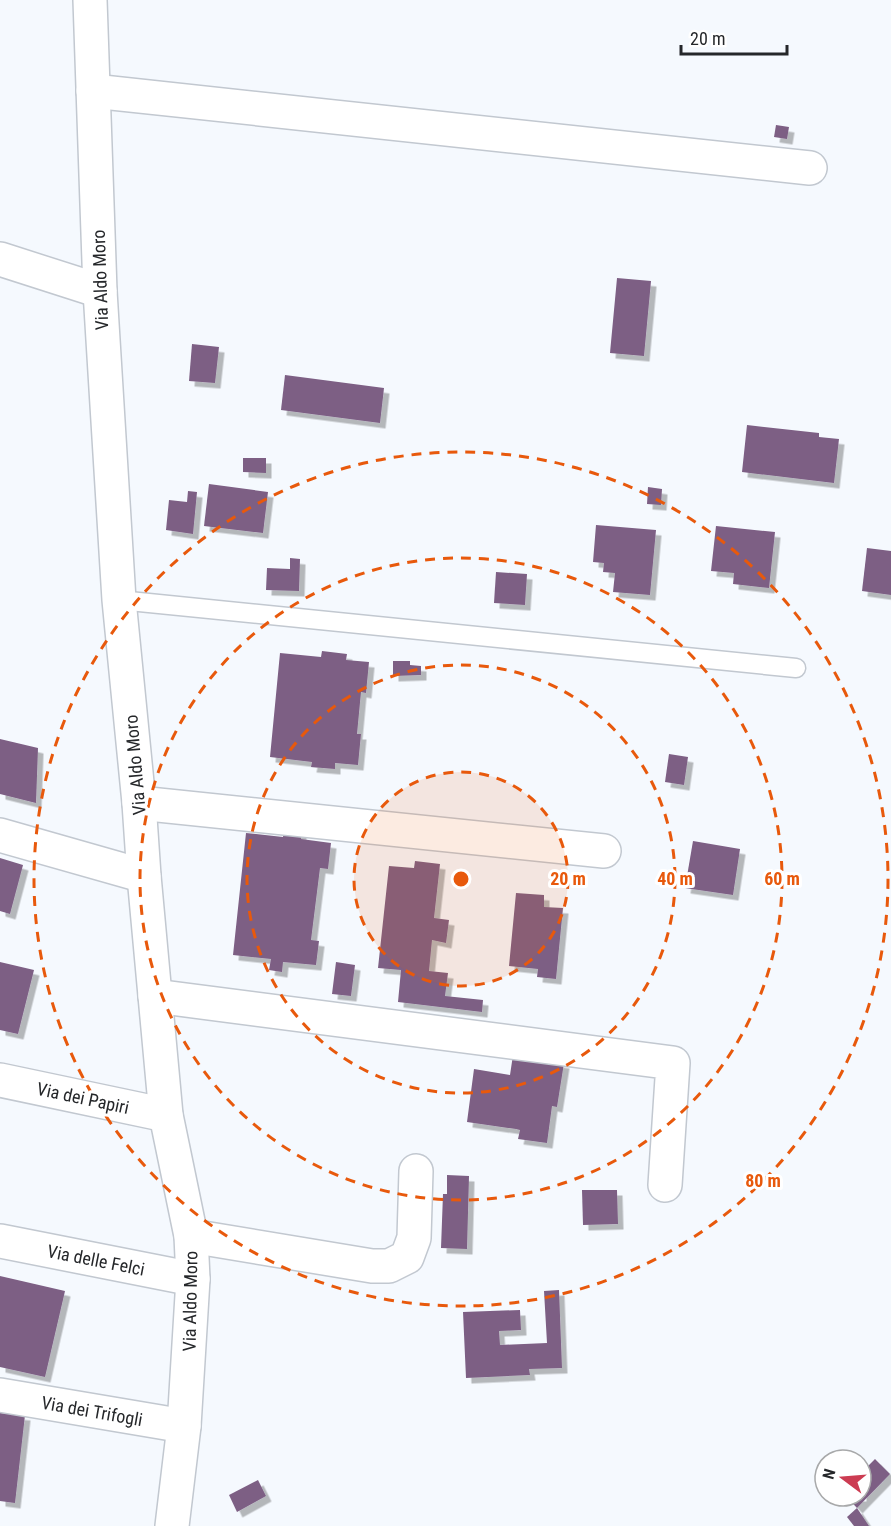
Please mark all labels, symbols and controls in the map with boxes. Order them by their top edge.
scale bar [681,18,788,56]
text: 20 m [690,28,725,49]
street label: Via Aldo Moro [88,229,112,331]
street label: Via Aldo Moro [120,714,150,816]
text: 20 m [550,868,586,889]
text: 40 m [657,868,693,889]
text: 60 m [764,868,800,889]
centre of rings [451,869,471,889]
street label: Via dei Papiri [35,1078,131,1118]
text: 80 m [745,1170,781,1191]
street label: Via delle Felci [46,1240,146,1280]
street label: Via Aldo Moro [179,1251,201,1351]
street label: Via dei Trifogli [40,1392,144,1430]
north arrow [813,1448,873,1508]
text: N [819,1467,840,1481]

